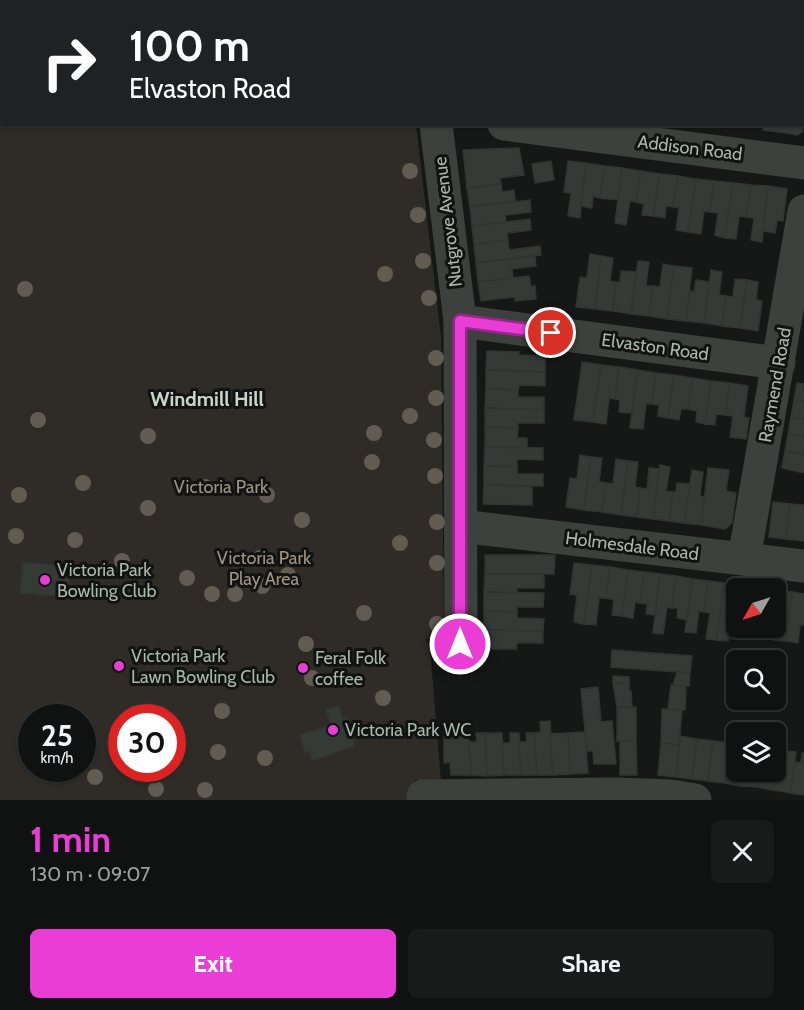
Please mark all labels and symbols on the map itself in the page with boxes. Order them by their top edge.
street label: Addison Road [636,131,744,165]
street label: Nutgrove Avenue [429,156,467,288]
pin [525,307,576,358]
street label: Raymend Road [754,326,796,444]
street label: Elvaston Road [600,329,710,365]
district label: Windmill Hill [150,387,264,411]
park label: Victoria Park [174,476,269,498]
street label: Holmesdale Road [564,527,700,565]
park label: Victoria Park Play Area [217,547,312,590]
place label: Victoria Park Bowling Club [57,559,157,602]
marker: Victoria Park Bowling Club [38,573,52,587]
north arrow [726,578,786,638]
position arrow [428,612,492,676]
place label: Victoria Park Lawn Bowling Club [131,645,275,688]
place label: Feral Folk coffee [315,647,387,690]
marker: Victoria Park Lawn Bowling Club [112,659,126,673]
marker: Feral Folk coffee [296,661,310,675]
speed limit sign: 30 [108,704,186,782]
place label: Victoria Park WC [345,719,471,741]
marker: Victoria Park WC [326,723,340,737]

